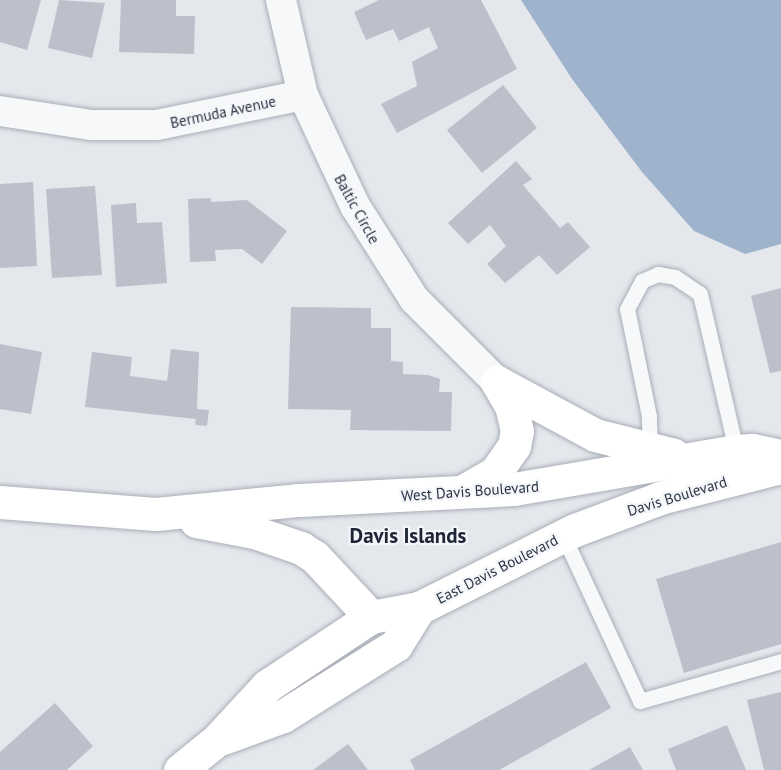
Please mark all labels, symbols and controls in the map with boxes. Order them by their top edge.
street label: Bermuda Avenue [168,92,278,132]
street label: Baltic Circle [330,171,384,247]
street label: Davis Boulevard [625,472,729,520]
street label: West Davis Boulevard [401,477,539,505]
district label: Davis Islands [350,523,466,549]
street label: East Davis Boulevard [433,531,561,607]

